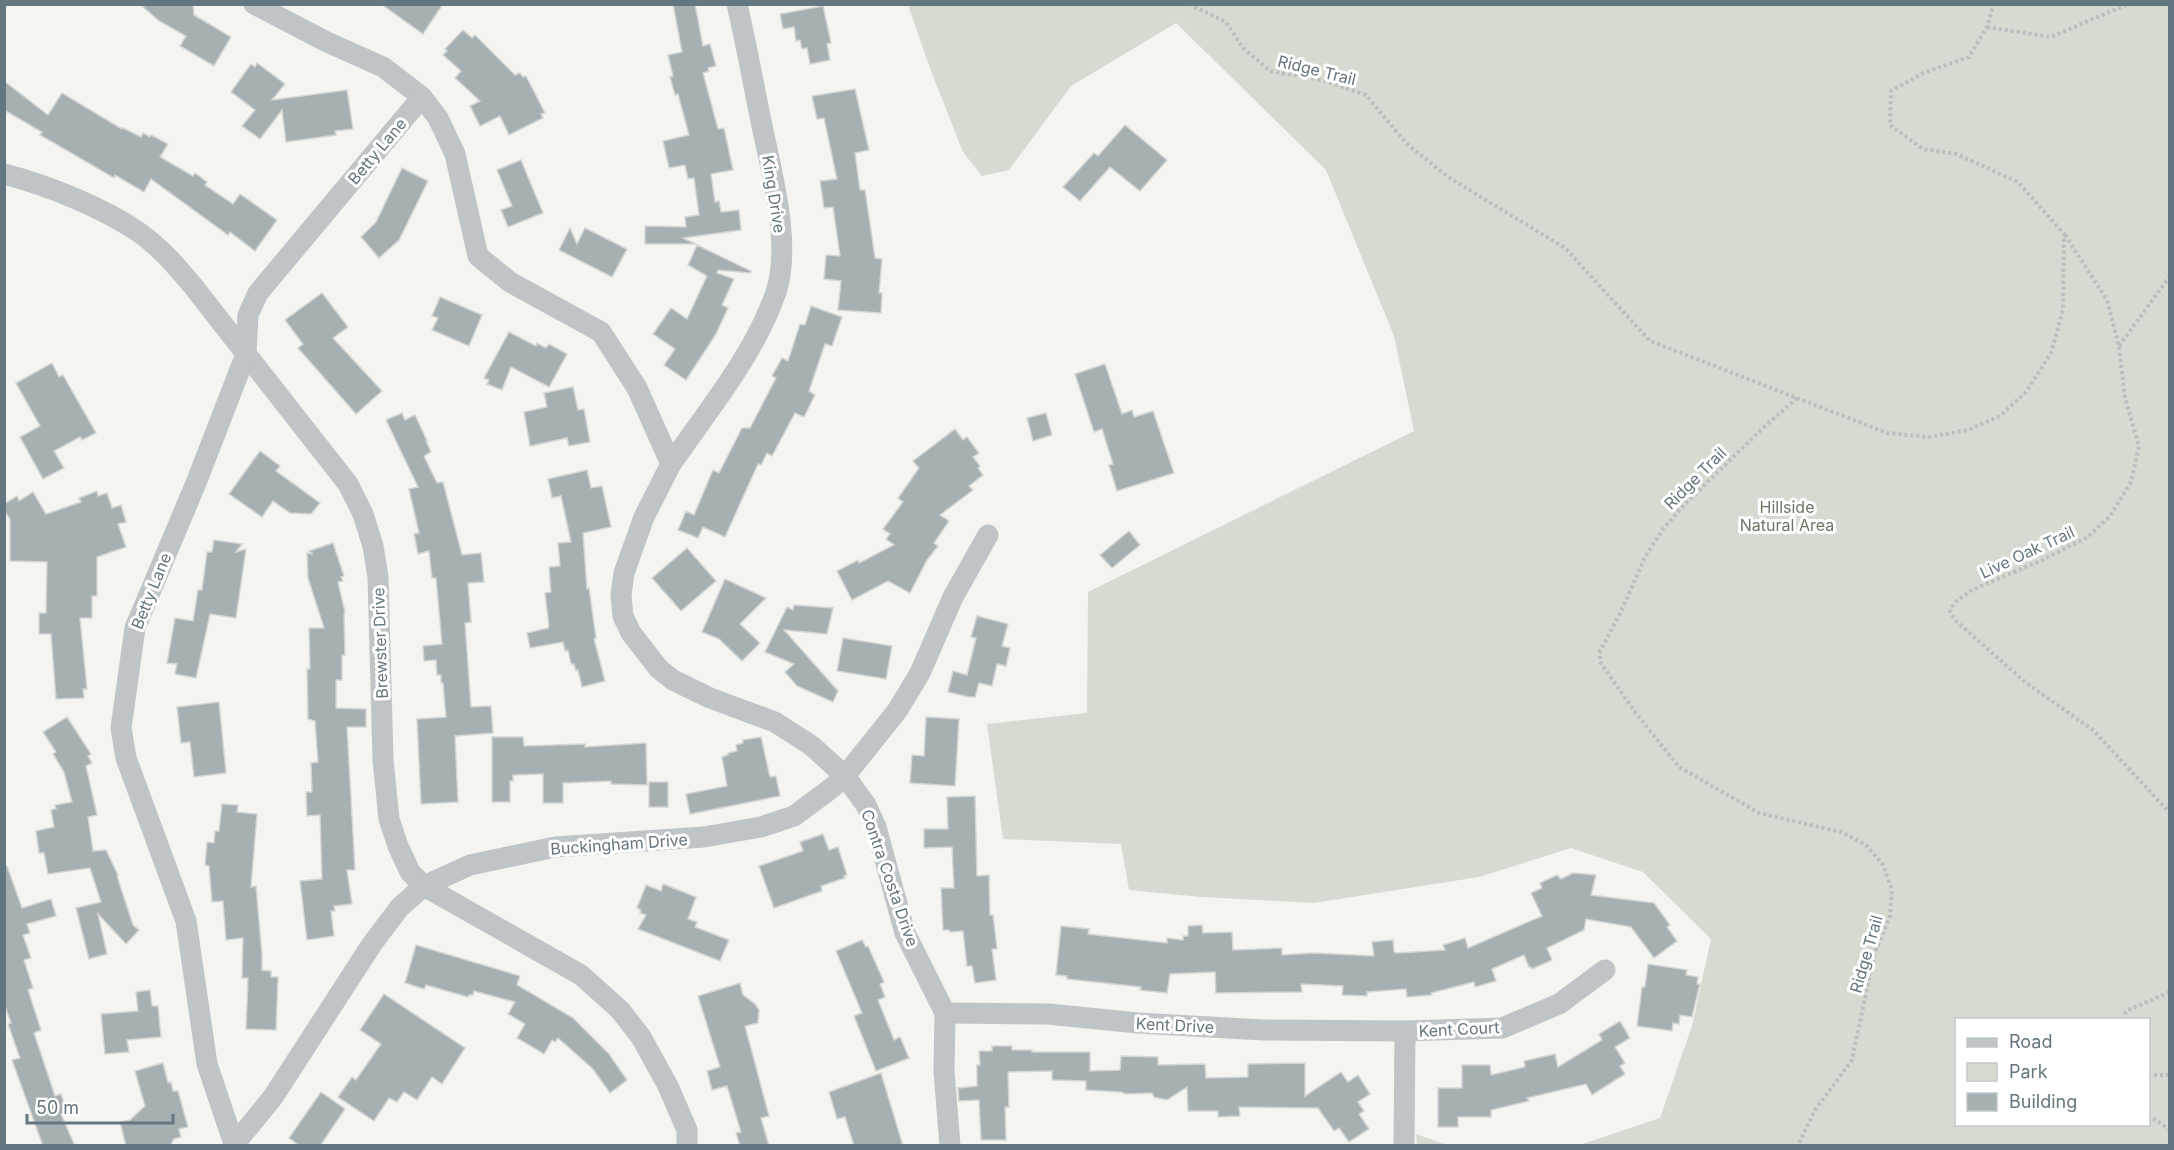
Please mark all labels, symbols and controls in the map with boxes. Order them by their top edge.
street label: Ridge Trail [1276,51,1358,89]
street label: Betty Lane [343,114,411,188]
street label: King Drive [758,154,790,234]
street label: Ridge Trail [1660,443,1730,513]
park label: Hillside Natural Area [1740,497,1834,535]
street label: Live Oak Trail [1977,521,2077,583]
street label: Betty Lane [127,550,175,632]
street label: Brewster Drive [368,587,392,699]
street label: Contra Costa Drive [857,807,923,949]
street label: Buckingham Drive [550,829,688,859]
street label: Ridge Trail [1845,913,1887,995]
street label: Kent Drive [1135,1013,1215,1037]
street label: Kent Court [1418,1017,1500,1041]
legend [1955,1018,2150,1126]
text: Road [2009,1031,2052,1052]
text: Park [2009,1061,2048,1082]
scale bar [27,1087,172,1125]
text: Building [2009,1091,2077,1112]
text: 50 m [36,1097,79,1118]

